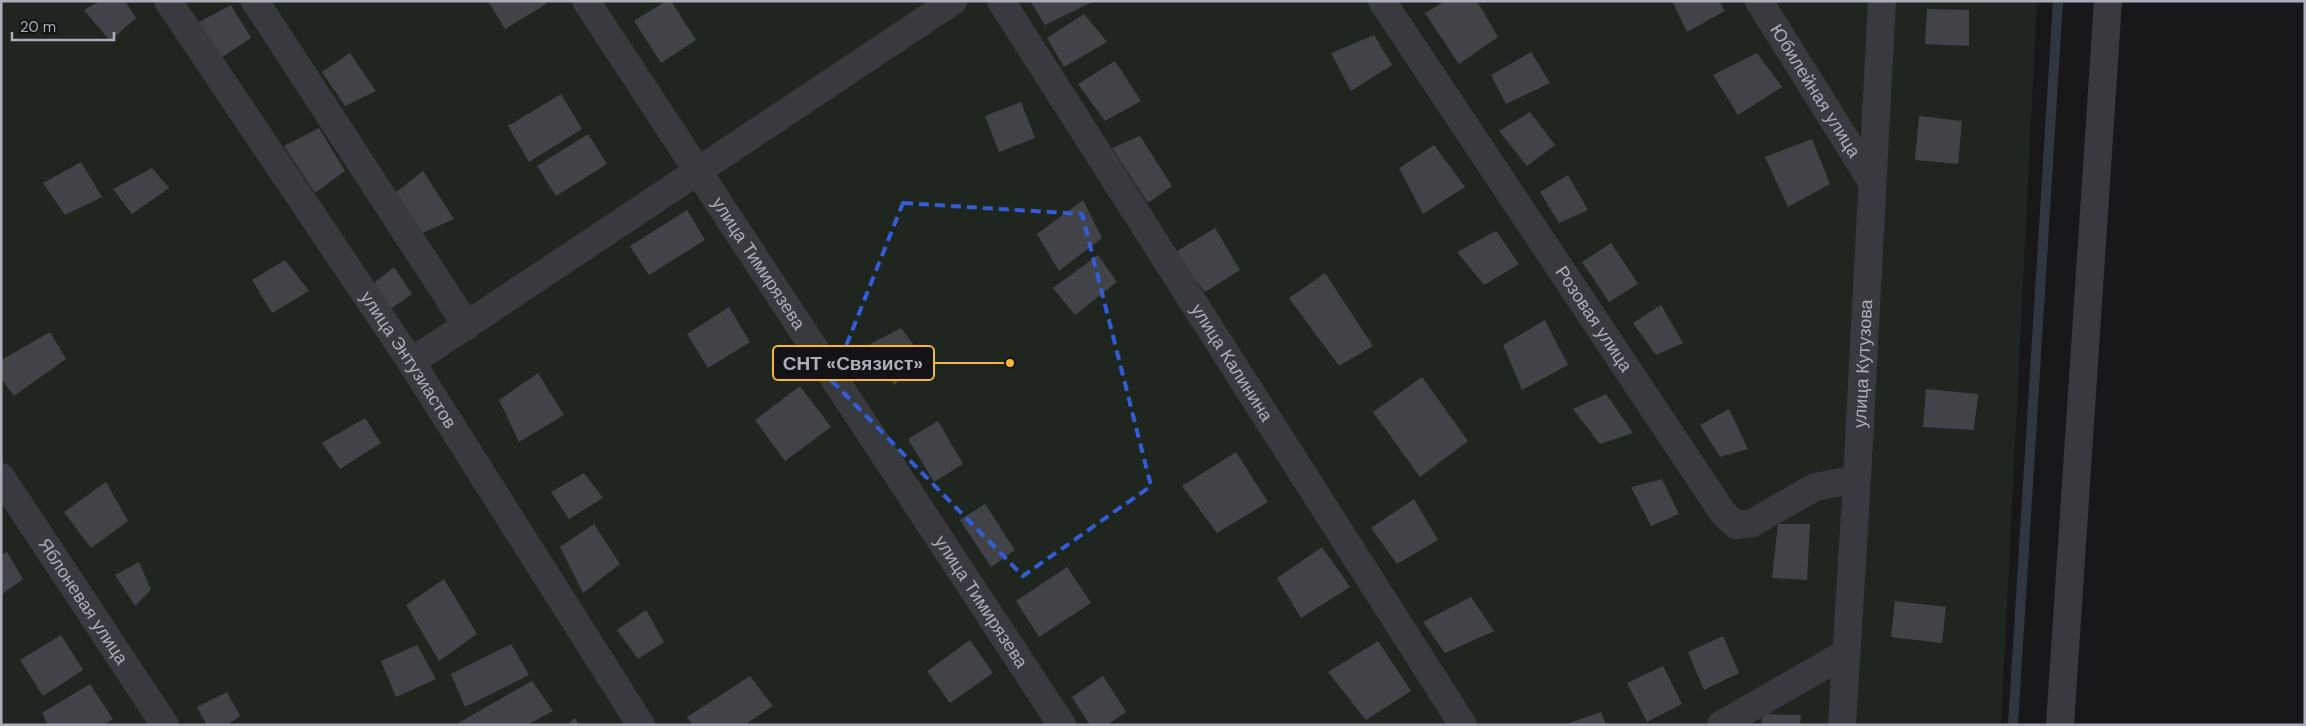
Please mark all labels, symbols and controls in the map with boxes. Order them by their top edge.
scale bar [12,10,115,42]
text: 20 m [20,17,56,37]
street label: Юбилейная улица [1764,20,1867,163]
street label: улица Тимирязева [706,192,811,335]
street label: Розовая улица [1550,261,1638,377]
street label: улица Энтузиастов [355,286,462,433]
street label: улица Кутузова [1848,298,1878,429]
street label: улица Калинина [1185,299,1279,427]
callout: СНТ «Связист» [773,346,934,380]
text: СНТ «Связист» [783,351,923,376]
street label: улица Тимирязева [929,531,1034,674]
street label: Яблоневая улица [33,533,134,670]

